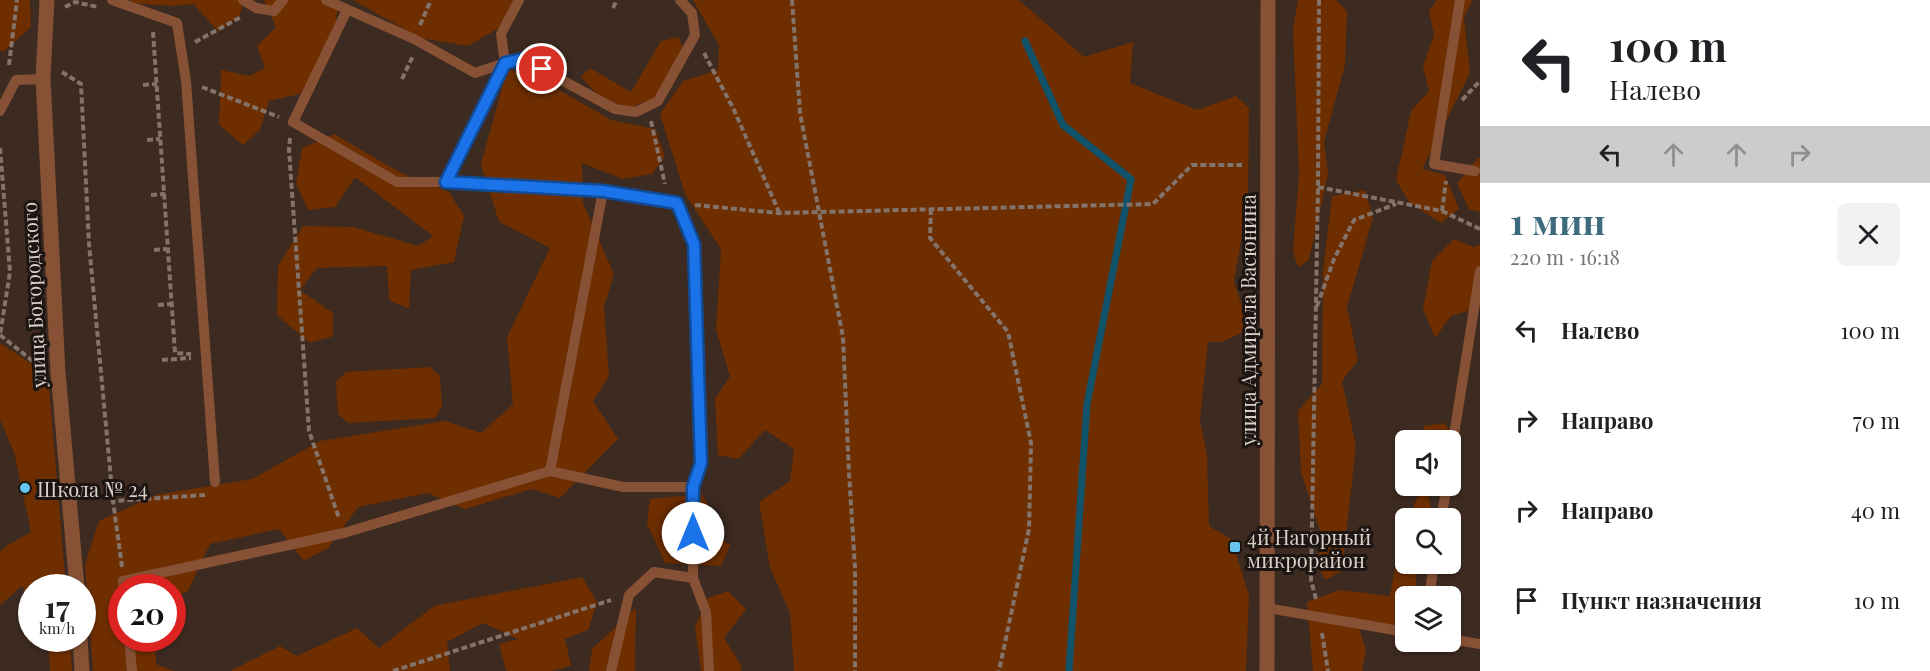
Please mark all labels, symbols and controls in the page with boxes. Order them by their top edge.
text: 100 m [1609,17,1727,73]
icon: left [1510,24,1588,102]
pin [516,43,567,94]
icon: arrive [525,52,558,85]
text: Налево [1609,71,1701,107]
icon: left [1594,138,1627,171]
icon: ahead [1657,138,1690,171]
icon: ahead [1720,138,1753,171]
icon: right [1783,138,1816,171]
street label: улица Адмирала Васюнина [1234,194,1261,447]
text: 1 мин [1510,196,1605,244]
street label: улица Богородского [15,201,51,390]
button: close [1837,203,1900,266]
text: 220 m · 16:18 [1510,243,1620,270]
icon: left [1510,314,1543,347]
text: Налево [1561,315,1639,345]
text: 100 m [1840,315,1900,345]
icon: right [1510,404,1543,437]
text: Направо [1561,405,1654,435]
text: 70 m [1853,405,1900,435]
map controls [1395,430,1461,652]
button: sound [1395,430,1461,496]
place label: Школа № 24 [37,475,148,502]
marker: Школа № 24 [18,481,32,495]
icon: right [1510,494,1543,527]
text: Направо [1561,495,1654,525]
text: 40 m [1851,495,1900,525]
position arrow [661,501,725,565]
button: search [1395,508,1461,574]
place label: 4й Нагорный микрорайон [1247,523,1371,573]
marker: 4й Нагорный микрорайон [1228,540,1242,554]
speed limit sign: 20 [108,574,186,652]
icon: arrive [1510,584,1543,617]
text: Пункт назначения [1561,585,1762,615]
text: 10 m [1854,585,1900,615]
text: 17 [44,586,70,626]
button: layers [1395,586,1461,652]
text: km/h [39,618,75,638]

